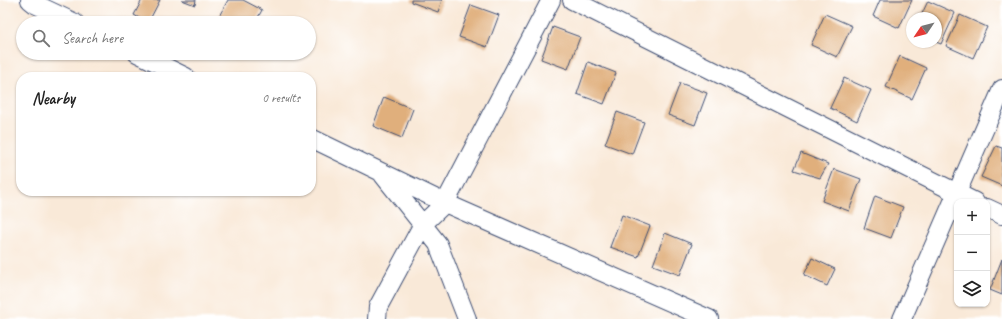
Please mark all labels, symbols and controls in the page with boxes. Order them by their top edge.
north arrow [906,12,942,48]
search box [16,16,316,60]
icon: search [30,27,52,49]
text: Search here [62,29,123,48]
text: Nearby [32,88,75,109]
text: 0 results [262,90,300,106]
map controls [954,199,990,307]
button: + [954,199,990,235]
button: − [954,235,990,271]
button: layers [954,271,990,307]

